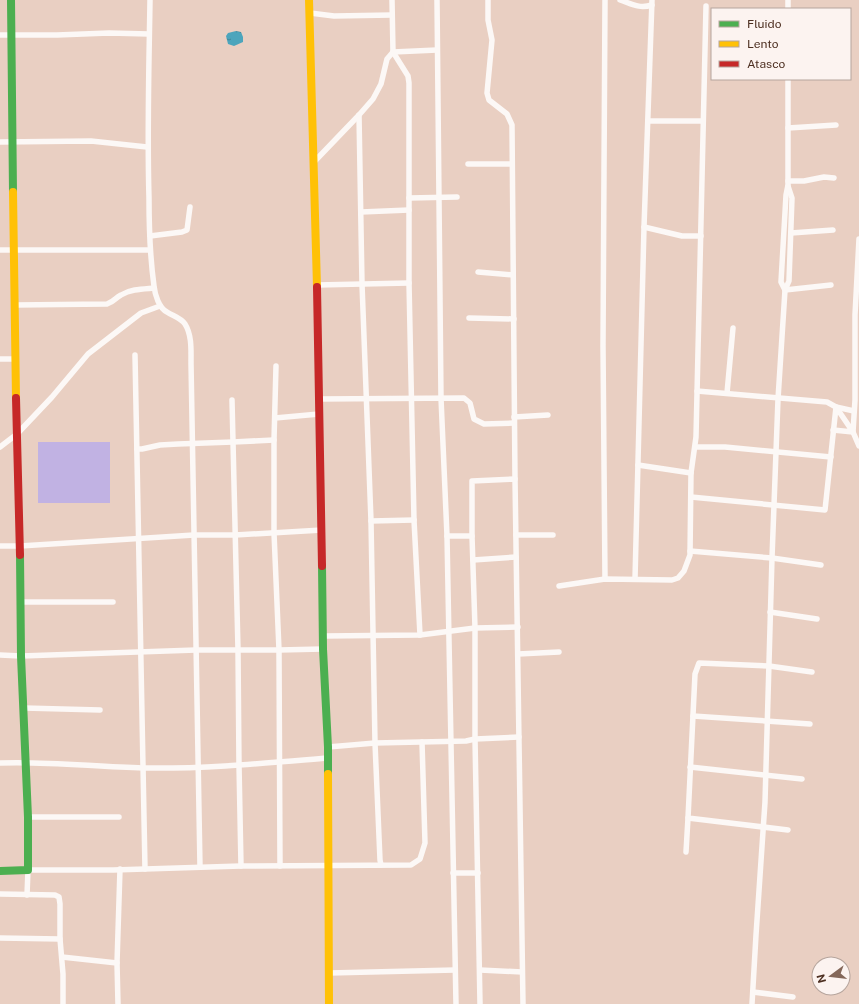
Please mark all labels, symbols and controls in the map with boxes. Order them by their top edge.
legend [711,8,851,80]
text: Fluido [747,17,782,31]
text: Lento [747,37,779,51]
text: Atasco [747,57,786,71]
north arrow [811,956,851,996]
text: N [814,973,828,984]

